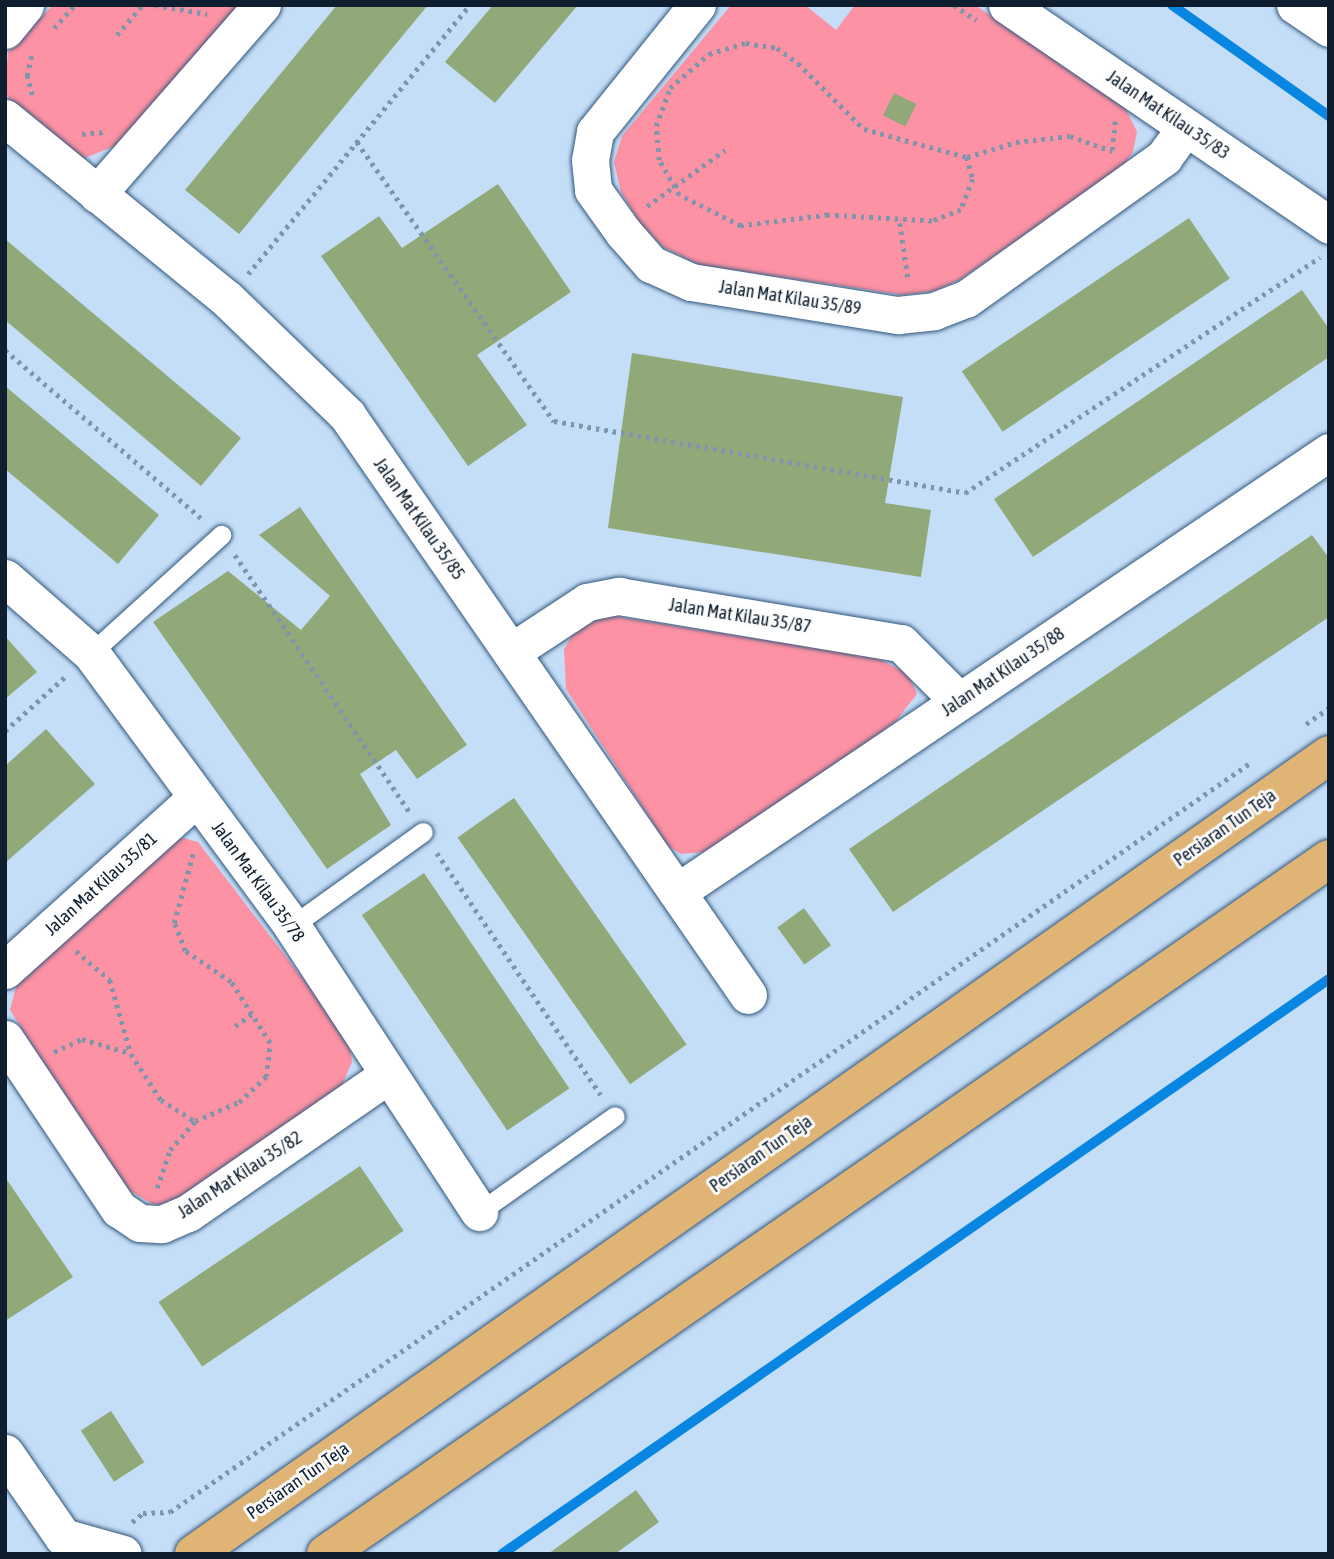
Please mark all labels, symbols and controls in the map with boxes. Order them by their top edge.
street label: Jalan Mat Kilau 35/83 [1102,66,1234,164]
street label: Jalan Mat Kilau 35/89 [717,276,863,320]
street label: Jalan Mat Kilau 35/85 [369,454,469,584]
street label: Jalan Mat Kilau 35/87 [667,594,813,638]
street label: Jalan Mat Kilau 35/88 [937,623,1069,721]
street label: Persiaran Tun Teja [1170,785,1280,871]
street label: Jalan Mat Kilau 35/78 [207,818,309,946]
street label: Jalan Mat Kilau 35/81 [40,828,162,940]
street label: Persiaran Tun Teja [706,1111,816,1197]
street label: Jalan Mat Kilau 35/82 [174,1127,306,1223]
street label: Persiaran Tun Teja [243,1438,353,1524]

